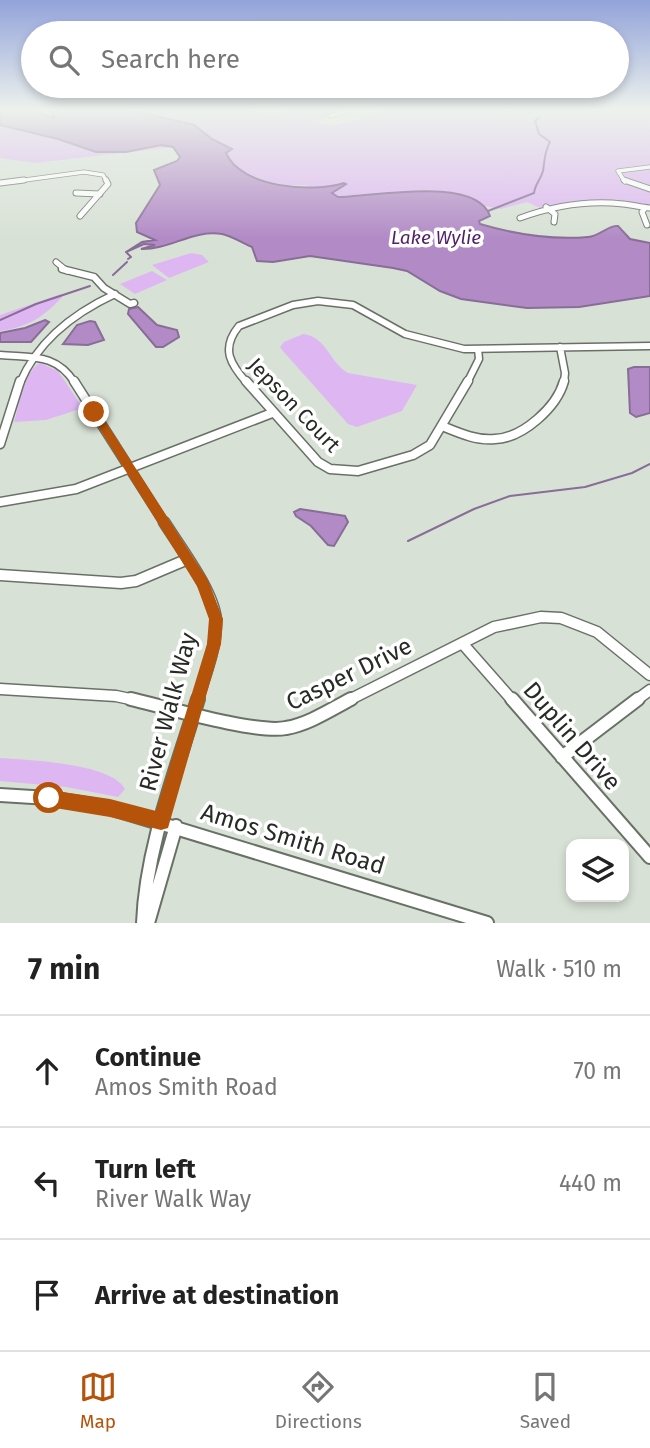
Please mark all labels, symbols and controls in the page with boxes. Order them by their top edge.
search box [21,21,629,98]
icon: search [45,41,83,79]
text: Search here [101,44,240,75]
water label: Lake Wylie [391,226,481,249]
street label: Jepson Court [242,352,346,458]
route end [78,396,109,427]
street label: River Walk Way [133,630,203,794]
street label: Casper Drive [282,632,416,716]
street label: Duplin Drive [517,676,627,796]
route start [33,782,64,813]
street label: Amos Smith Road [198,798,388,880]
map controls [566,839,629,902]
button: layers [566,839,629,902]
text: 7 min [28,951,100,987]
text: Walk · 510 m [496,955,622,983]
text: Continue [95,1042,201,1073]
icon: ahead [28,1052,66,1090]
text: 70 m [573,1057,622,1085]
text: Amos Smith Road [95,1073,278,1101]
text: Turn left [95,1154,196,1185]
icon: left [28,1164,66,1202]
text: 440 m [559,1169,622,1197]
text: River Walk Way [95,1185,251,1213]
icon: arrive [28,1276,66,1314]
text: Arrive at destination [95,1280,339,1311]
tab: Map [79,1368,117,1433]
tab: Directions [275,1368,362,1433]
tab: Saved [520,1368,571,1433]

